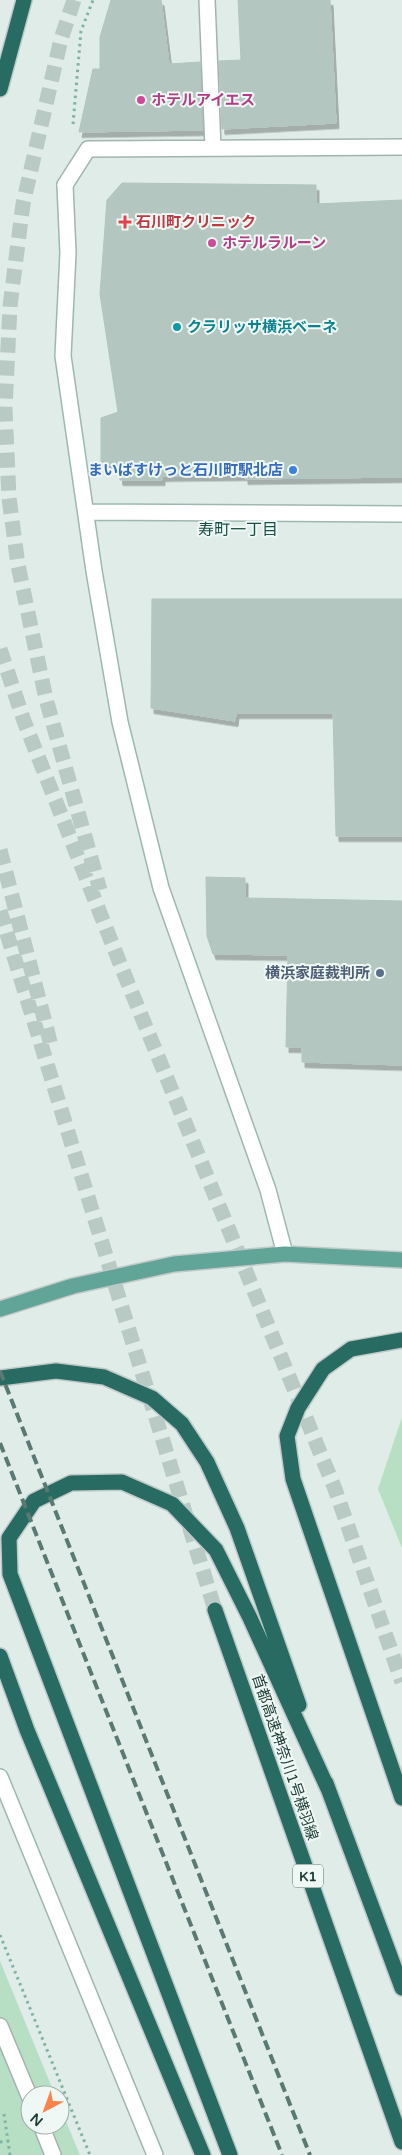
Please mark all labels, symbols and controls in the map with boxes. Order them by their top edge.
place label: ホテルアイエス [151,91,255,109]
marker: ホテルアイエス [135,94,147,106]
place label: 石川町クリニック [136,213,256,231]
marker: 石川町クリニック [118,215,132,229]
place label: ホテルラルーン [222,234,326,252]
marker: ホテルラルーン [206,237,218,249]
place label: クラリッサ横浜ベーネ [187,318,337,336]
marker: クラリッサ横浜ベーネ [171,321,183,333]
place label: まいばすけっと石川町駅北店 [88,461,283,479]
marker: まいばすけっと石川町駅北店 [287,464,299,476]
district label: 寿町一丁目 [198,520,278,540]
place label: 横浜家庭裁判所 [265,964,370,982]
marker: 横浜家庭裁判所 [374,967,386,979]
street label: 首都高速神奈川1号横羽線 [248,1672,322,1842]
road number: K1 [293,1864,323,1888]
north arrow [20,2085,70,2135]
text: N [27,2109,47,2130]

